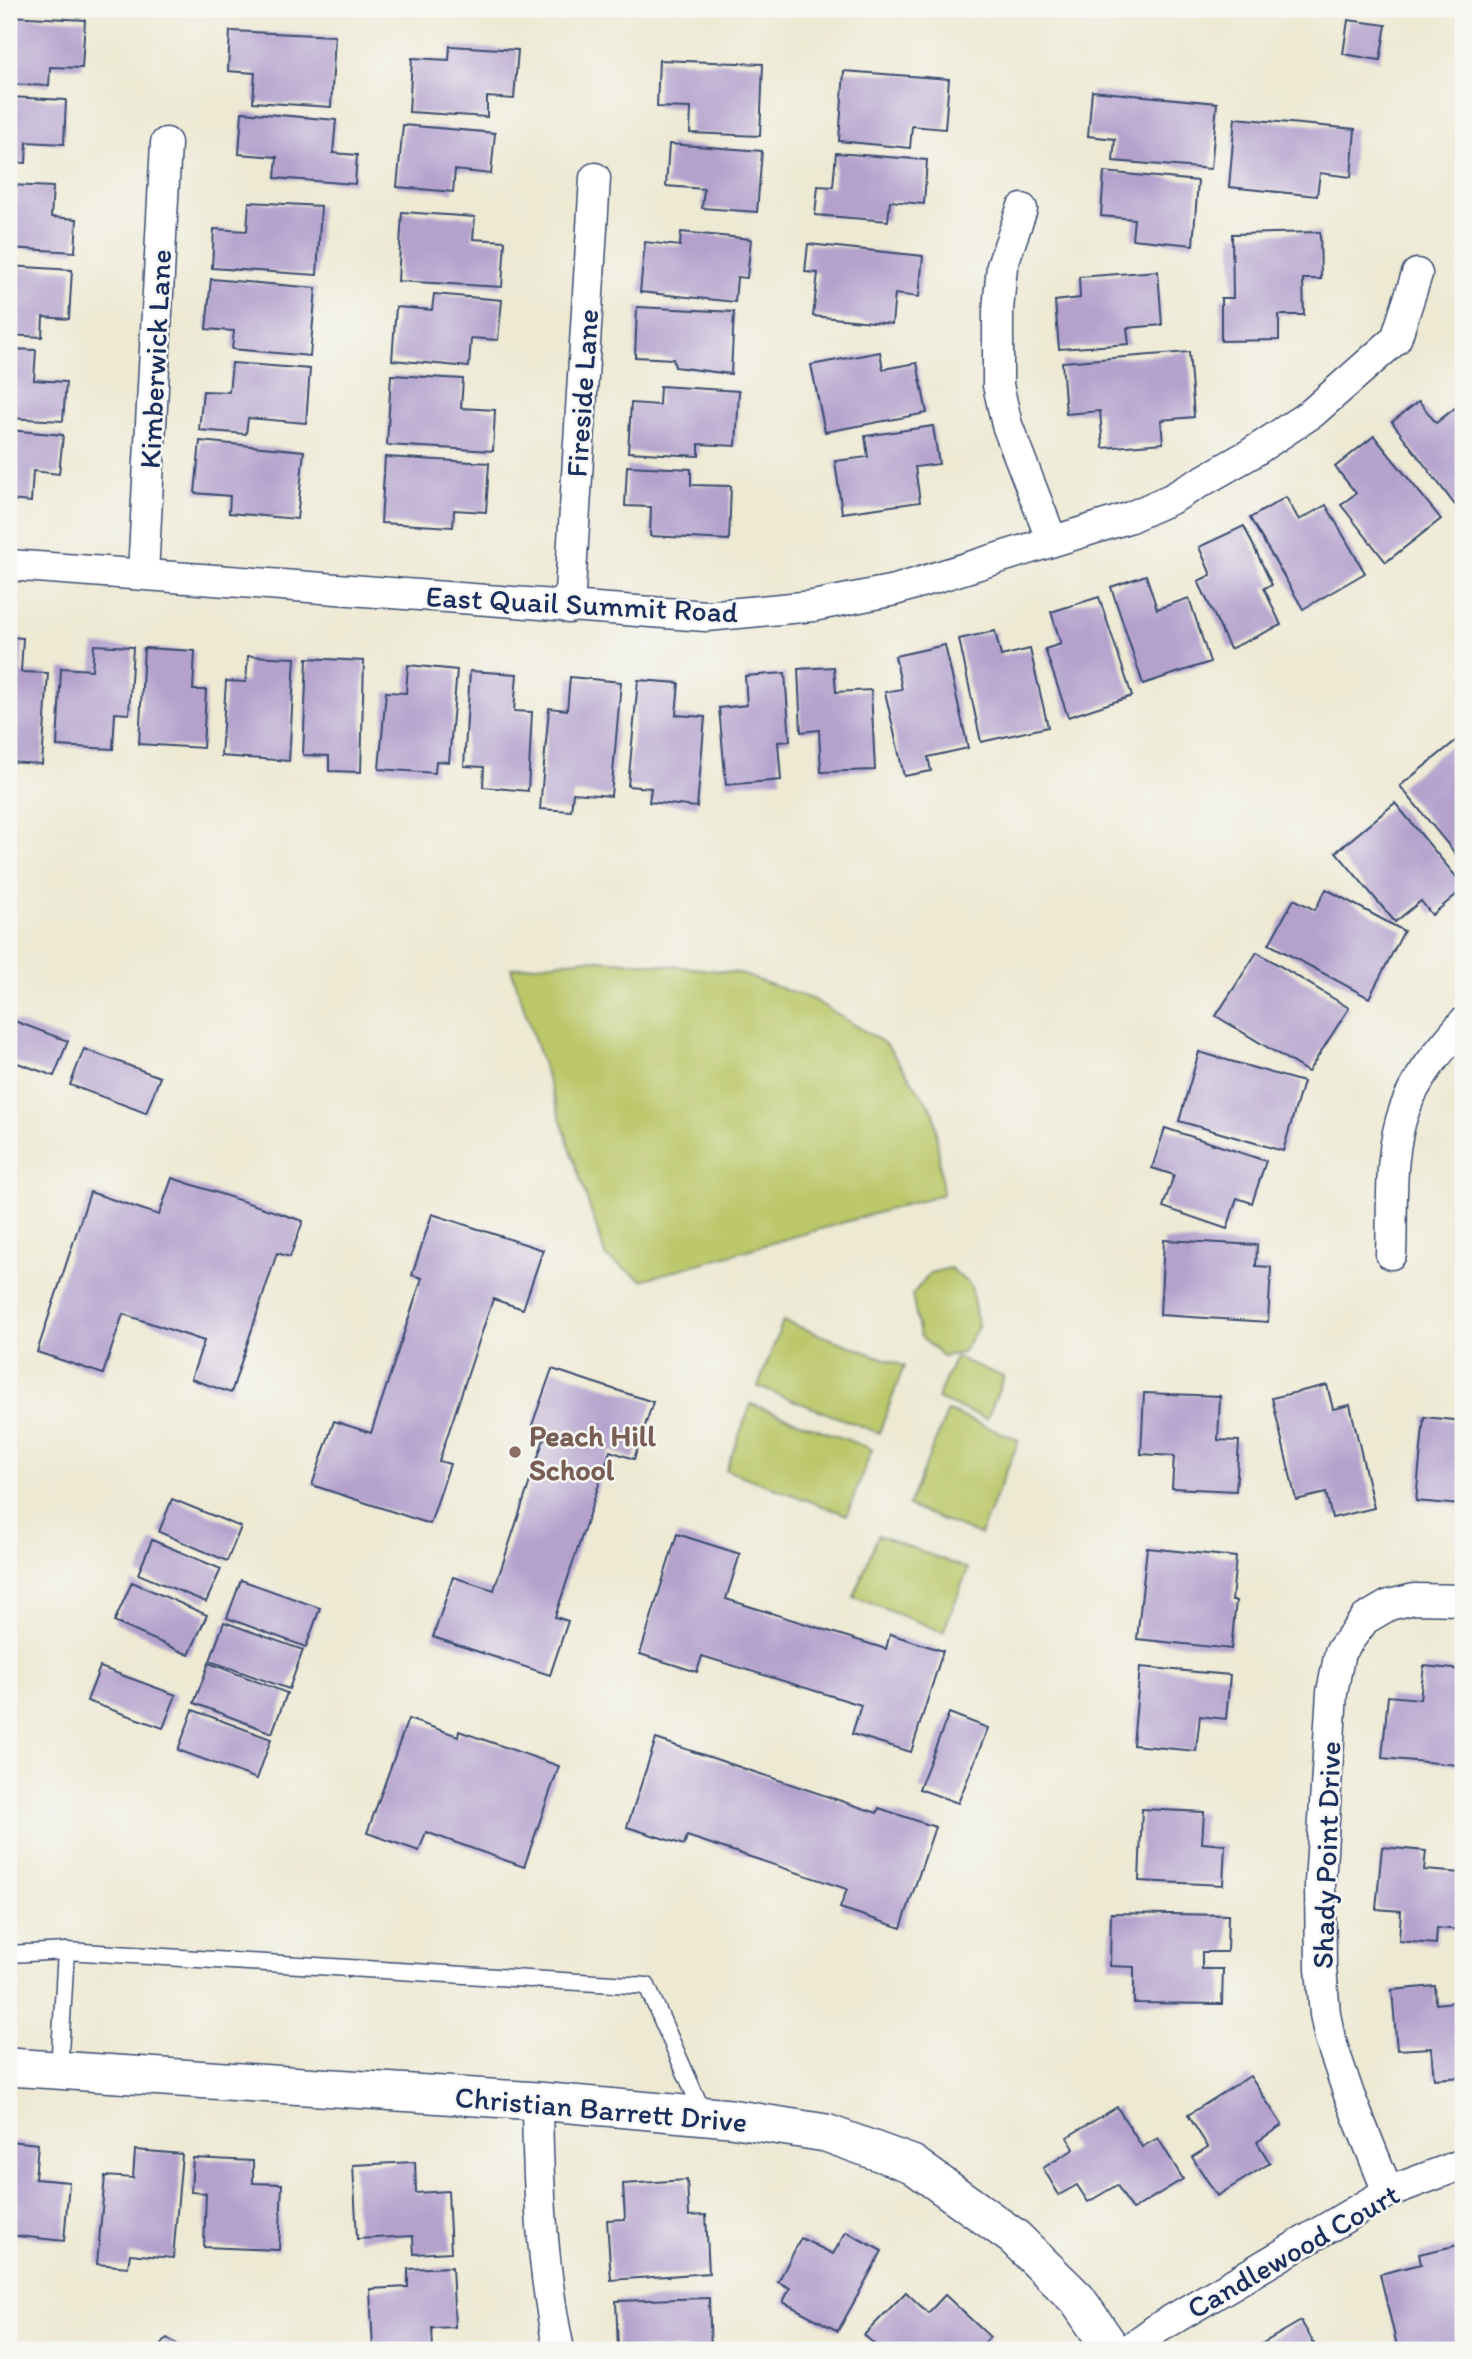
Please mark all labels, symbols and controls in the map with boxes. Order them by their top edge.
street label: Kimberwick Lane [131,248,179,470]
street label: Fireside Lane [558,307,606,479]
street label: East Quail Summit Road [425,577,740,631]
place label: Peach Hill School [529,1417,656,1488]
marker: Peach Hill School [507,1444,523,1460]
street label: Shady Point Drive [1304,1740,1348,1970]
street label: Christian Barrett Drive [453,2078,749,2140]
street label: Candlewood Court [1180,2175,1406,2327]

